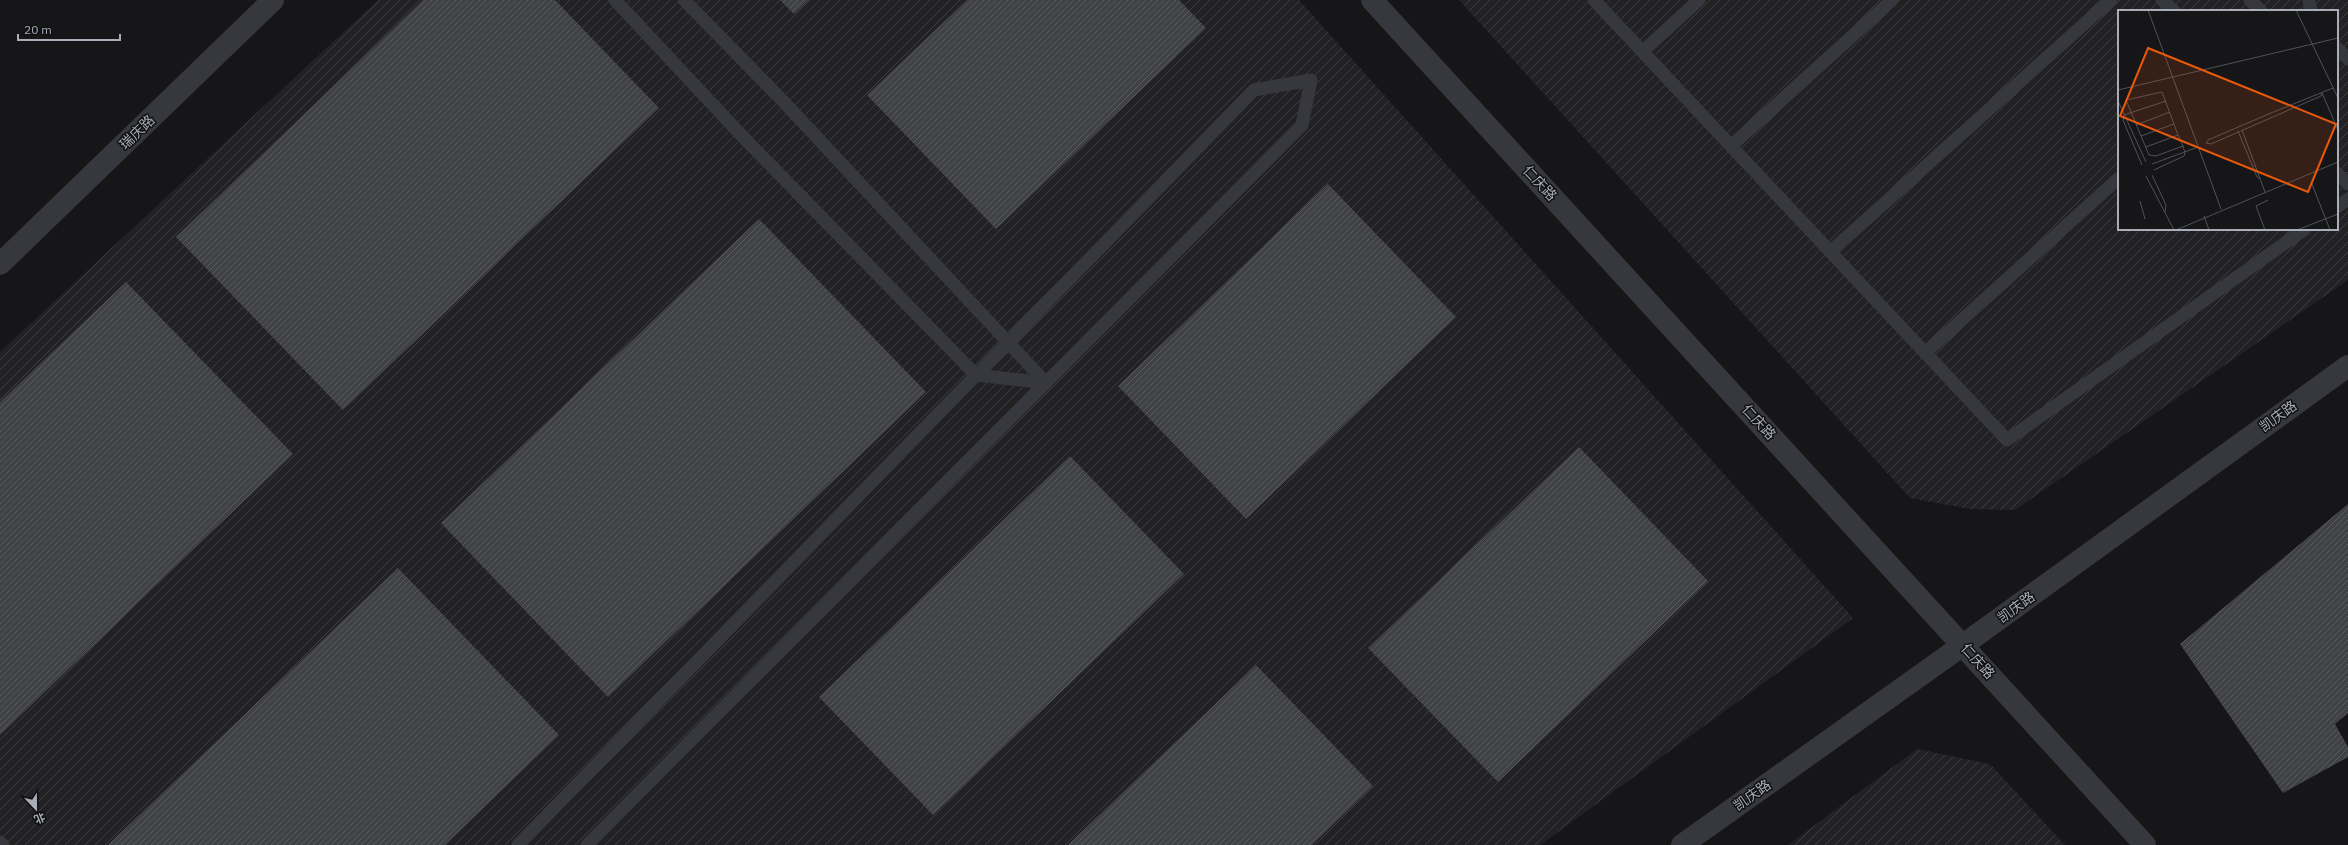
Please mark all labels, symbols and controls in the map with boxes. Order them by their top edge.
inset map [2118,10,2338,230]
scale bar [18,16,120,42]
text: 20 m [24,22,52,37]
street label: 瑞庆路 [116,111,158,153]
street label: 仁庆路 [1519,162,1561,204]
street label: 凯庆路 [2256,396,2300,436]
street label: 仁庆路 [1738,401,1780,443]
street label: 凯庆路 [1994,587,2038,627]
street label: 仁庆路 [1957,639,1999,683]
street label: 凯庆路 [1730,776,1774,814]
north arrow [16,789,56,829]
text: 北 [32,810,47,827]

